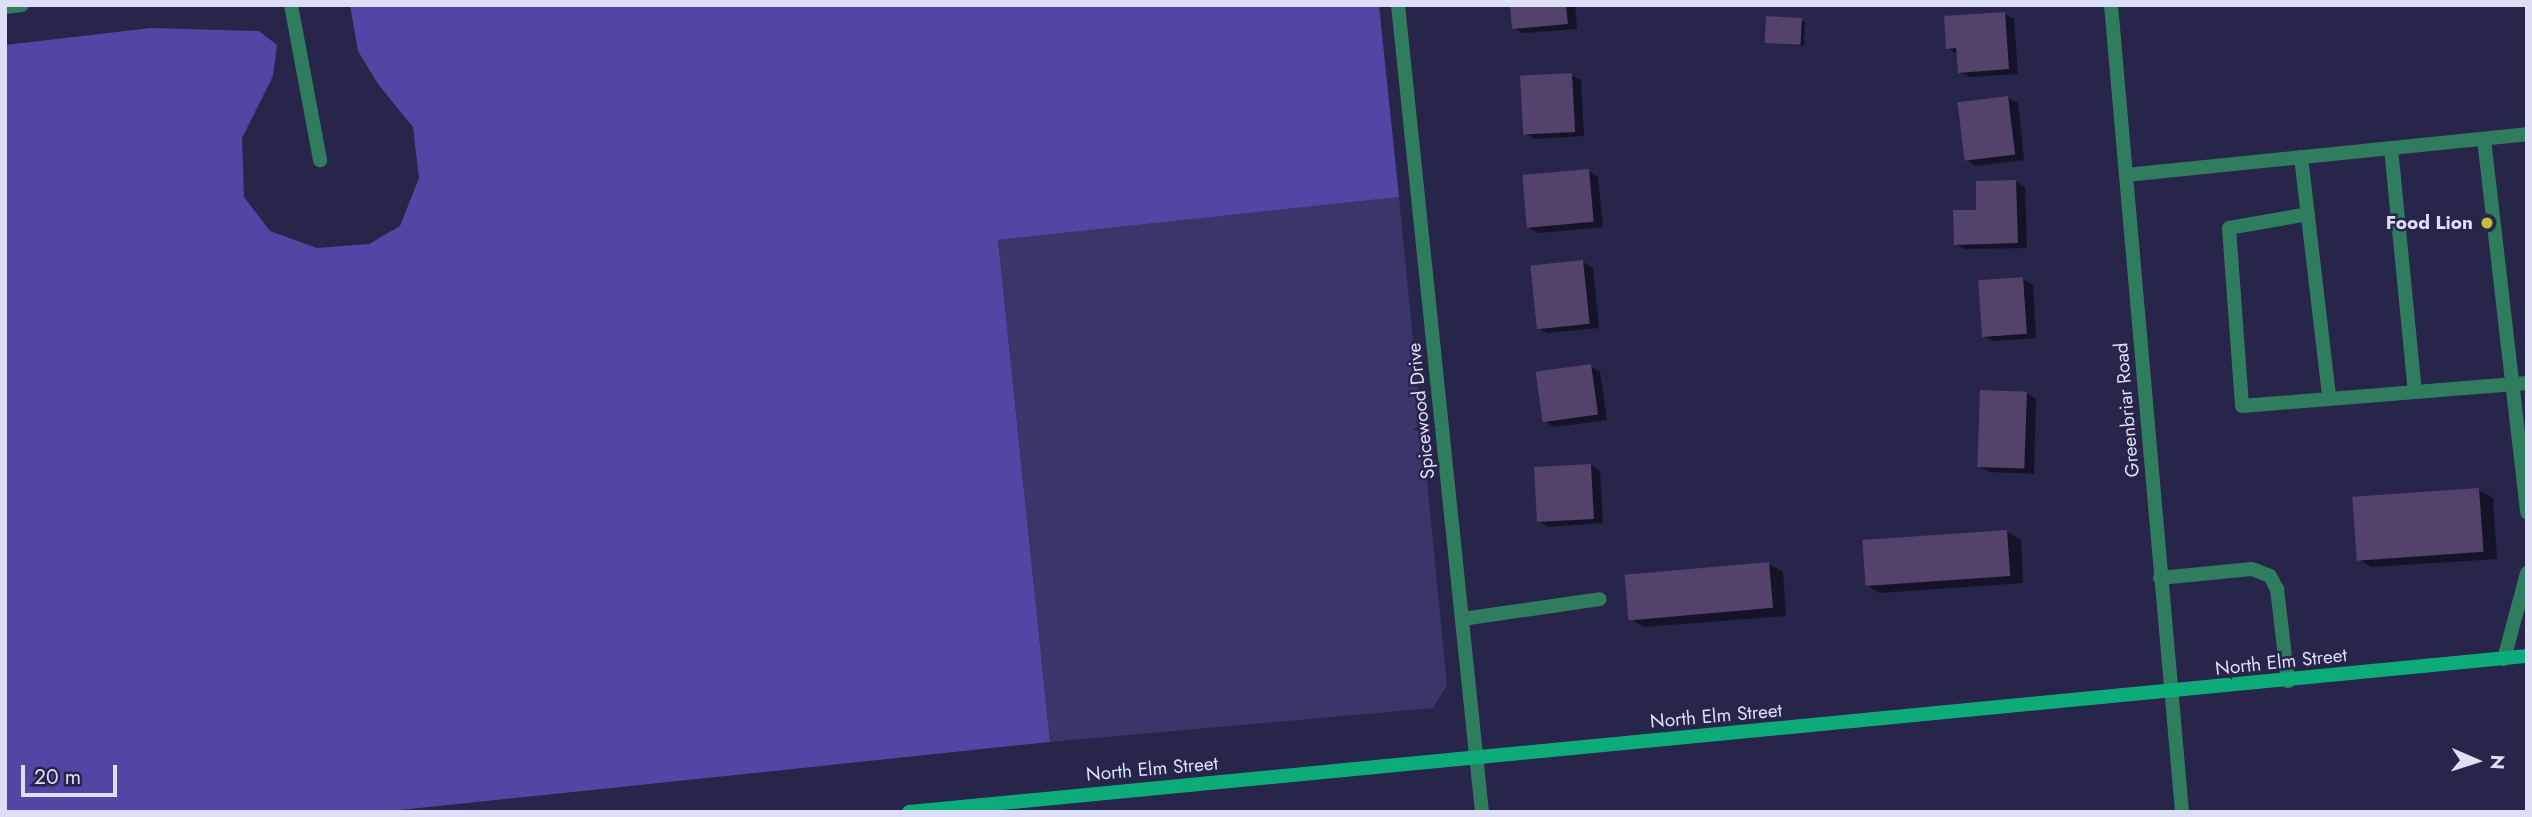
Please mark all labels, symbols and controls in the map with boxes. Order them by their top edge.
place label: Food Lion [2386,212,2473,234]
marker: Food Lion [2479,215,2495,231]
street label: Spicewood Drive [1403,342,1439,480]
street label: Greenbriar Road [2110,342,2144,478]
street label: North Elm Street [2214,644,2348,680]
street label: North Elm Street [1649,699,1783,733]
north arrow [2441,726,2511,796]
scale bar [24,750,121,794]
street label: North Elm Street [1085,752,1219,786]
text: N [2484,754,2511,770]
text: 20 m [34,762,81,792]

